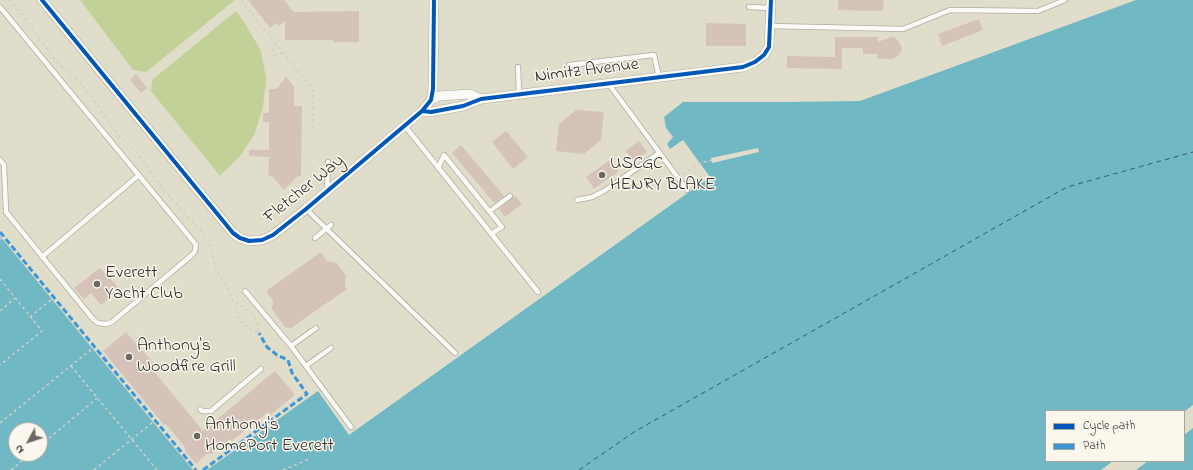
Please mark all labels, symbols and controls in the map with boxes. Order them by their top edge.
street label: Nimitz Avenue [534,55,640,89]
street label: Fletcher Way [260,151,350,229]
place label: USCGC HENRY BLAKE [610,154,716,196]
marker: USCGC HENRY BLAKE [597,170,607,180]
place label: Everett Yacht Club [105,263,183,306]
marker: Everett Yacht Club [92,279,102,289]
place label: Anthony's Woodfire Grill [137,336,236,378]
marker: Anthony's Woodfire Grill [124,352,134,362]
legend [1045,410,1185,462]
place label: Anthony's HomePort Everett [205,415,334,458]
text: Cycle path [1083,417,1135,435]
north arrow [8,422,48,462]
marker: Anthony's HomePort Everett [192,431,202,441]
text: Path [1083,437,1105,455]
text: N [11,441,28,457]

